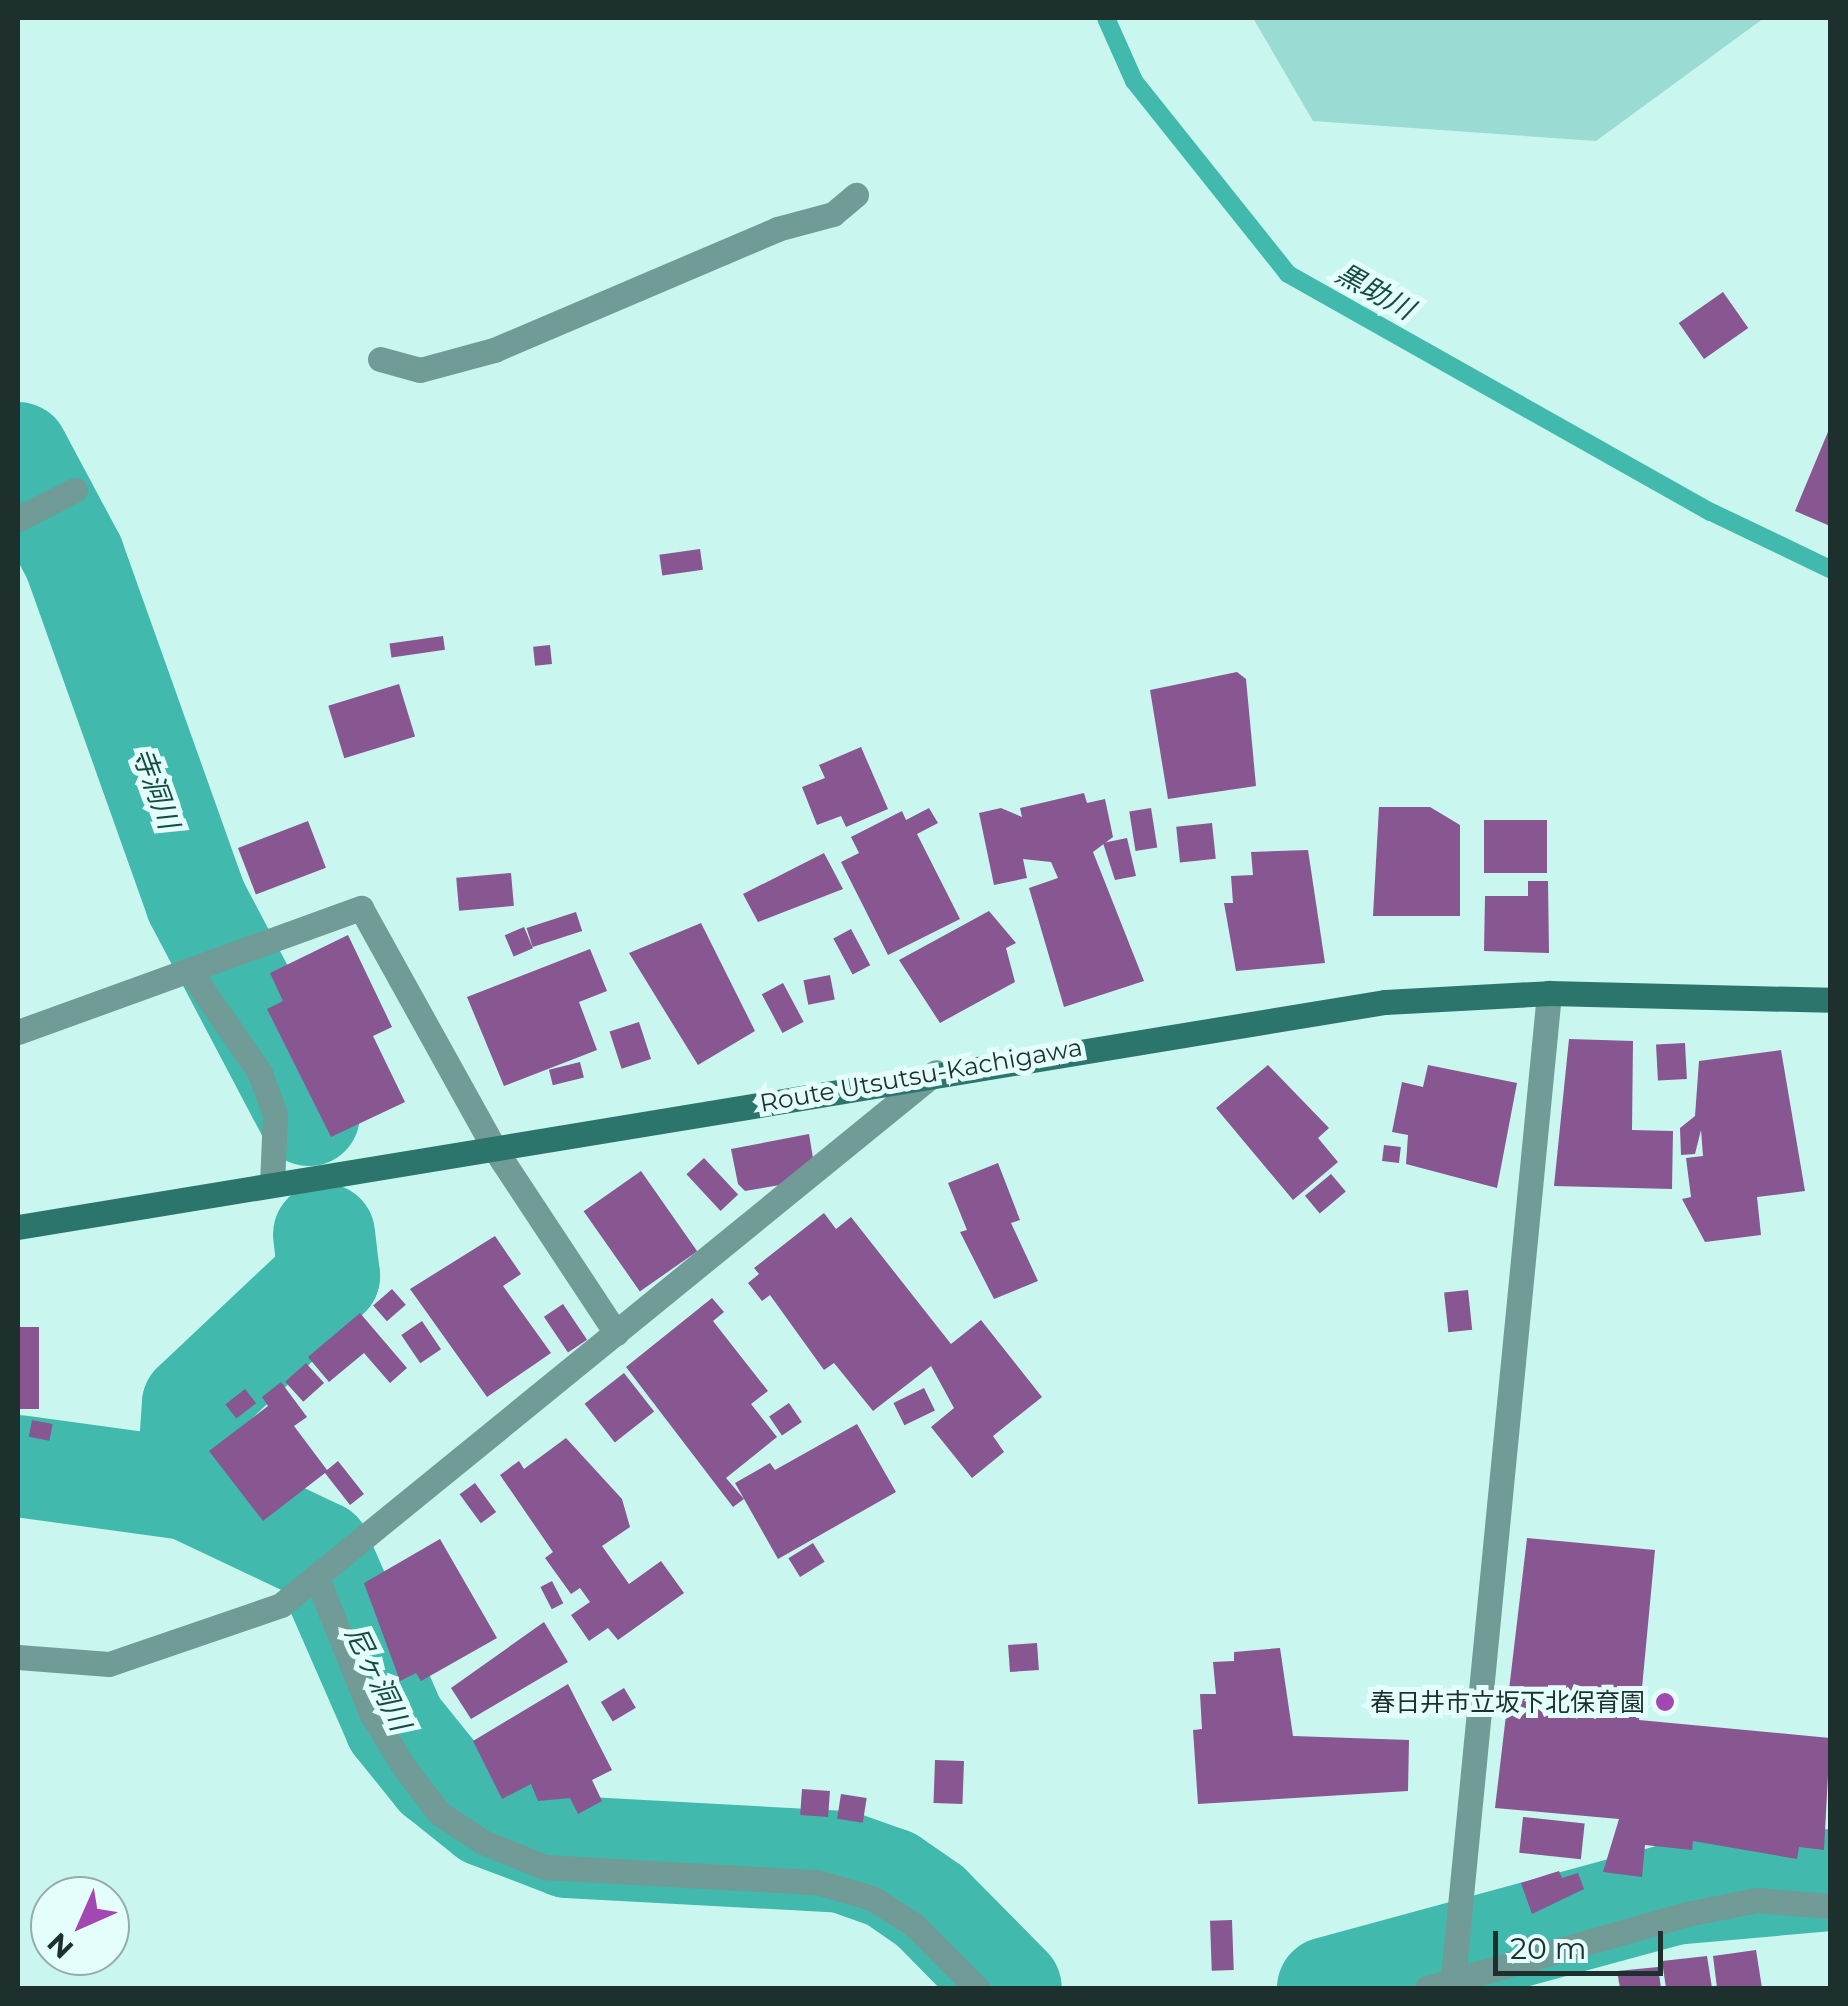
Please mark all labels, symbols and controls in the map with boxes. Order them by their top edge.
water label: 黒助川 [1330,256,1420,326]
water label: 寺洞川 [126,743,186,833]
street label: Route Utsutsu-Kachigawa [757,1032,1085,1118]
water label: 尼ヶ洞川 [338,1620,418,1736]
place label: 春日井市立坂下北保育園 [1370,1687,1645,1717]
marker: 春日井市立坂下北保育園 [1654,1691,1676,1713]
north arrow [30,1876,130,1976]
scale bar [1498,1911,1668,1973]
text: N [40,1926,80,1966]
text: 20 m [1510,1930,1587,1967]

